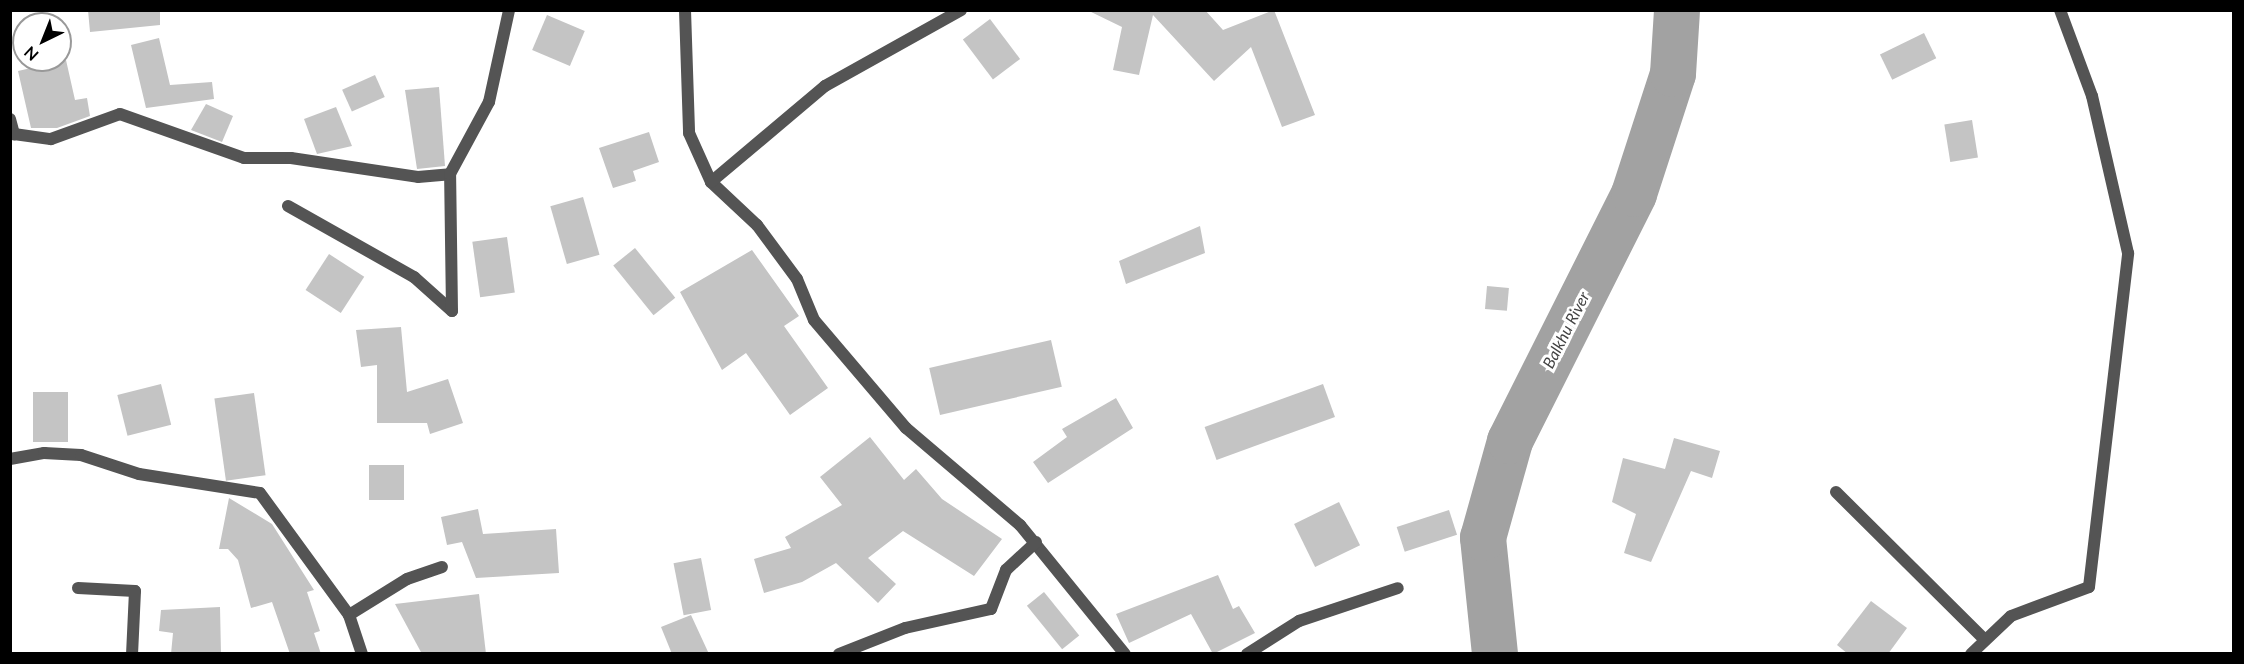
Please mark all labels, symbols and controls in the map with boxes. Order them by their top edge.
north arrow [12,12,72,72]
text: N [20,43,42,65]
water label: Balkhu River [1539,289,1593,371]

